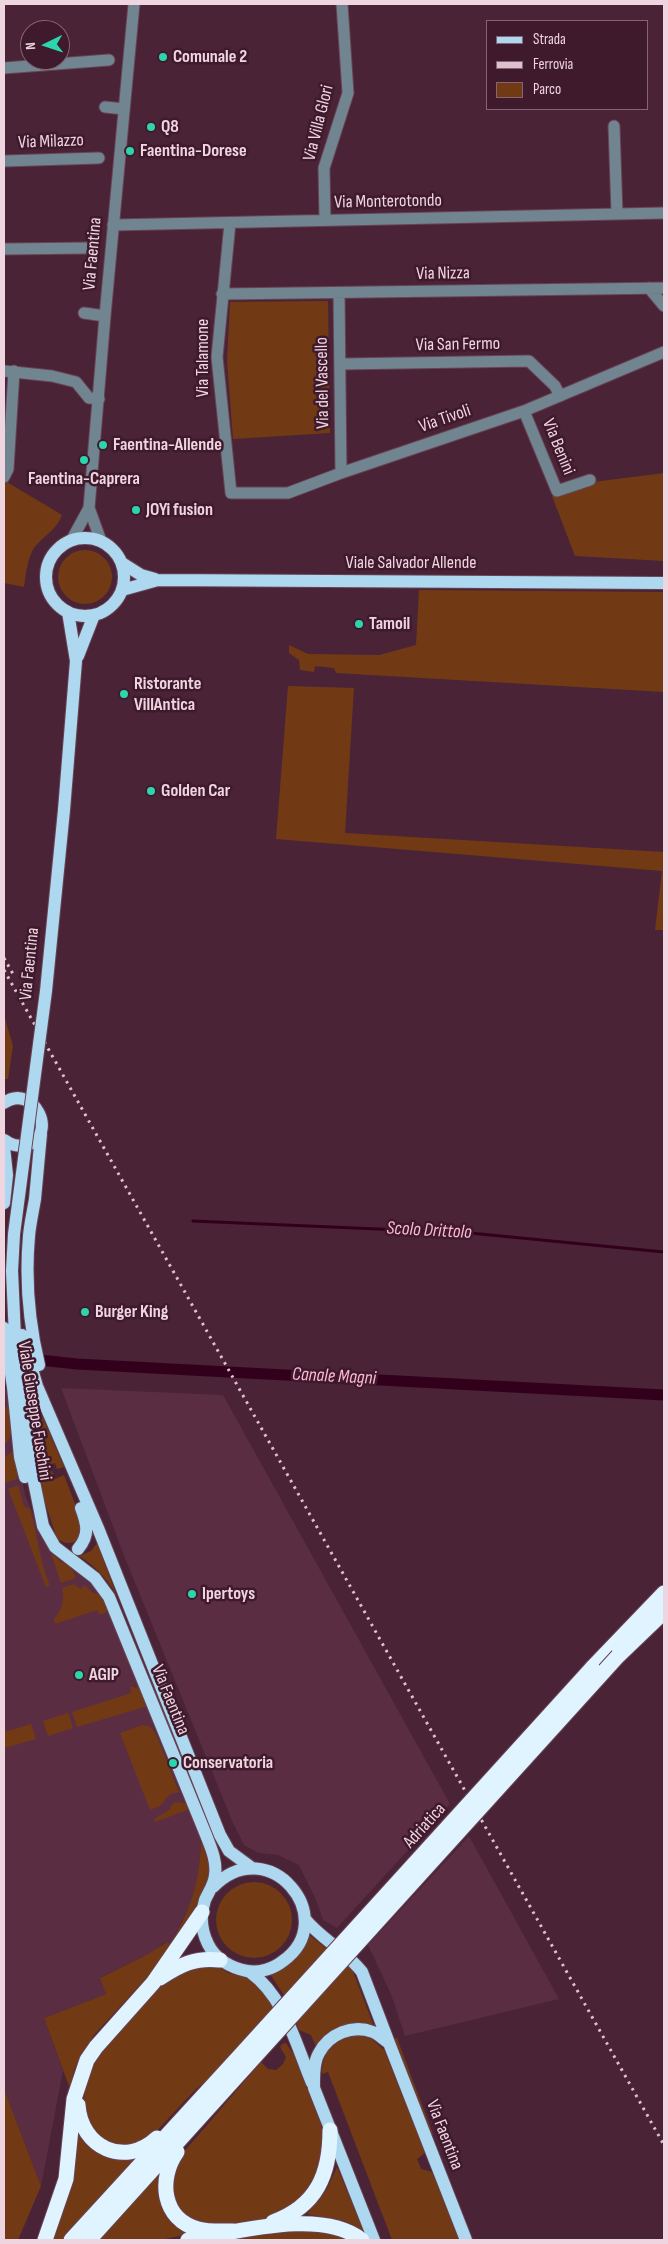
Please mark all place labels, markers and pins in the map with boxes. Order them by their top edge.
place label: Comunale 2 [173,46,247,68]
marker: Comunale 2 [157,51,169,63]
place label: Q8 [161,116,179,138]
marker: Q8 [145,121,157,133]
place label: Faentina-Dorese [140,140,247,162]
marker: Faentina-Dorese [124,145,136,157]
place label: Faentina-Allende [113,434,222,456]
marker: Faentina-Allende [97,439,109,451]
marker: Faentina-Caprera [78,454,90,466]
place label: Faentina-Caprera [28,468,140,490]
place label: JOYi fusion [146,499,213,521]
marker: JOYi fusion [130,504,142,516]
place label: Tamoil [369,613,410,635]
marker: Tamoil [353,618,365,630]
place label: Ristorante VillAntica [134,673,201,716]
marker: Ristorante VillAntica [118,688,130,700]
place label: Golden Car [161,780,230,802]
marker: Golden Car [145,785,157,797]
place label: Burger King [95,1301,168,1323]
marker: Burger King [79,1306,91,1318]
place label: Ipertoys [202,1583,255,1605]
marker: Ipertoys [186,1588,198,1600]
place label: AGIP [89,1664,119,1686]
marker: AGIP [73,1669,85,1681]
place label: Conservatoria [183,1752,273,1774]
marker: Conservatoria [167,1757,179,1769]

